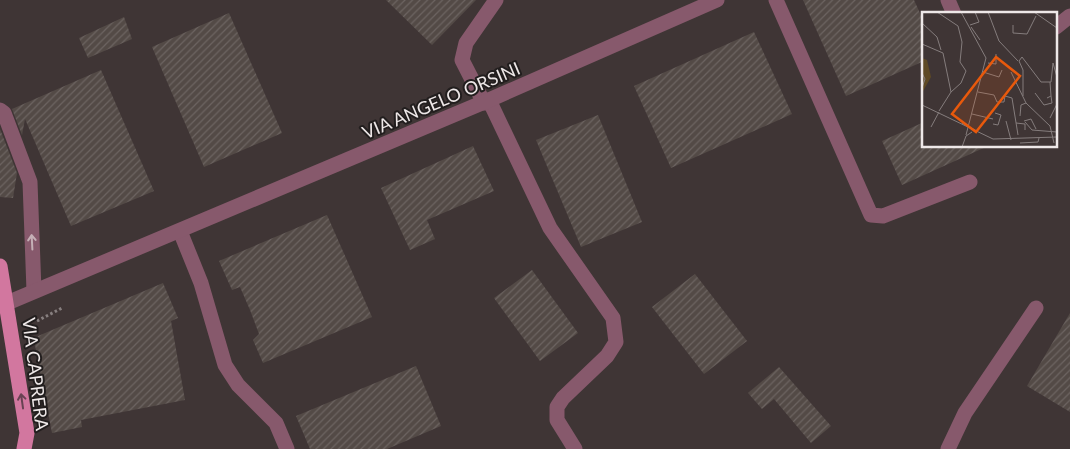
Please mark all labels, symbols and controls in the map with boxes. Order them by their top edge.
inset map [922,12,1058,148]
street label: VIA ANGELO ORSINI [359,57,523,143]
one-way arrow [28,234,37,250]
street label: VIA CAPRERA [18,316,54,433]
one-way arrow [17,393,27,409]

